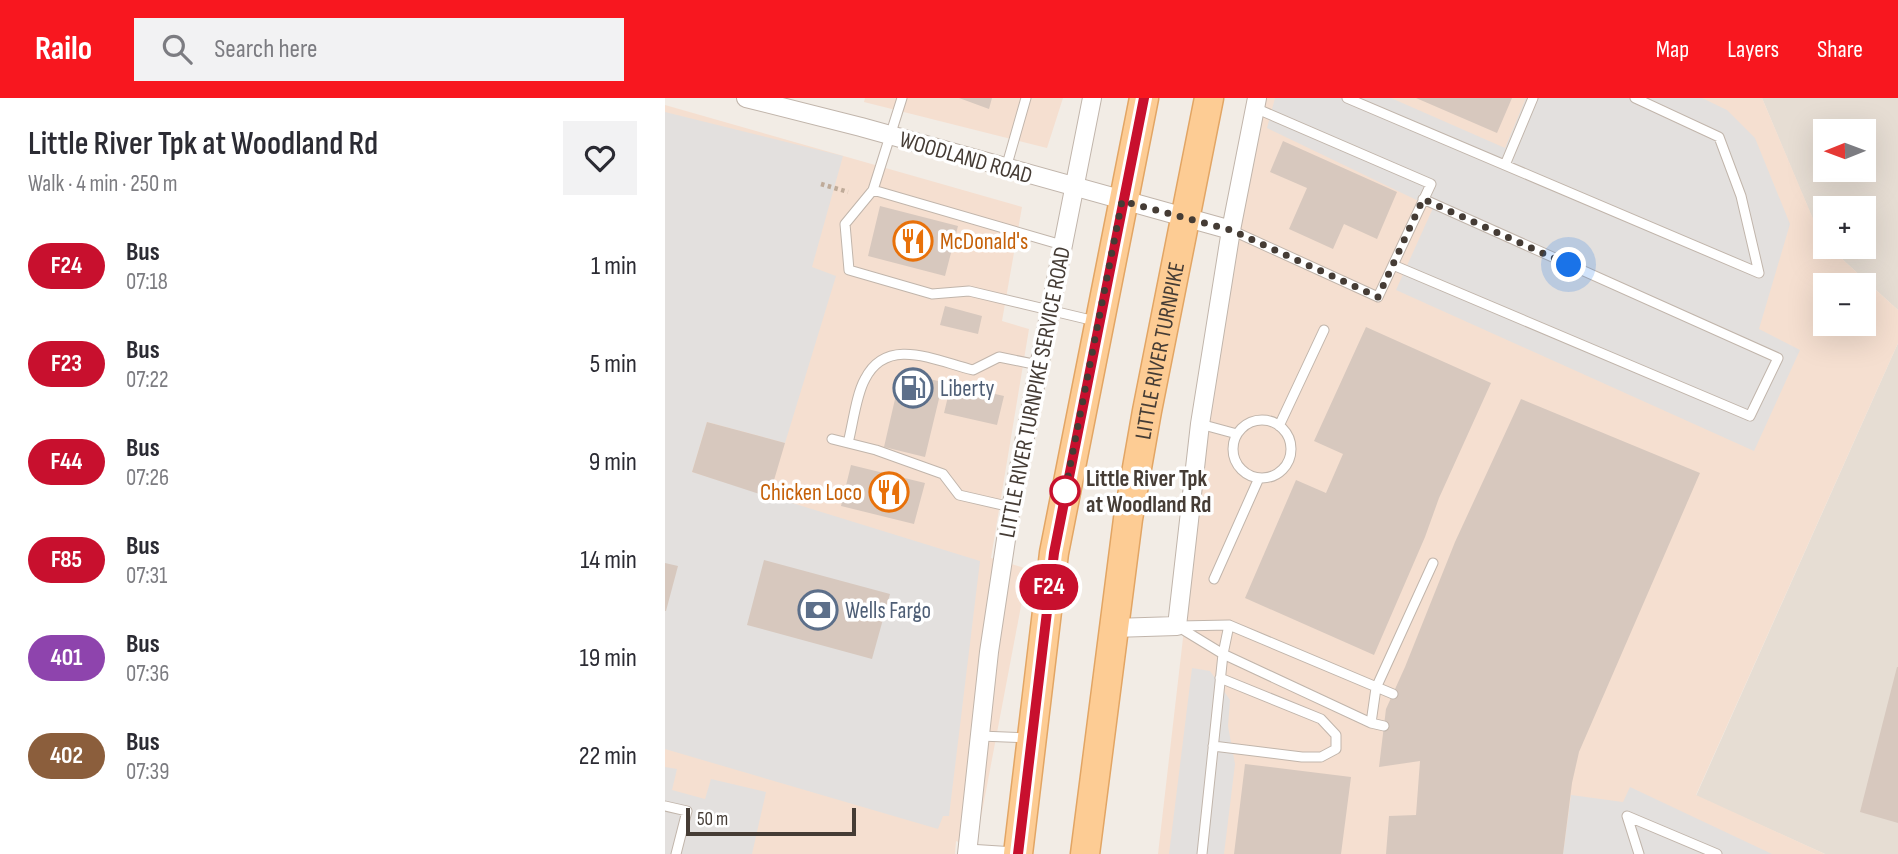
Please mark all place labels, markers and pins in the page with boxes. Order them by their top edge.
restaurant icon: McDonald's [892,220,934,262]
place label: McDonald's [940,228,1028,256]
fuel station icon: Liberty [892,367,934,409]
place label: Liberty [940,375,995,403]
place label: Little River Tpk at Woodland Rd [1086,465,1211,519]
restaurant icon: Chicken Loco [868,471,910,513]
marker: Little River Tpk at Woodland Rd [1050,476,1080,506]
place label: Chicken Loco [760,479,862,507]
bank icon: Wells Fargo [797,589,839,631]
place label: Wells Fargo [845,597,931,625]

